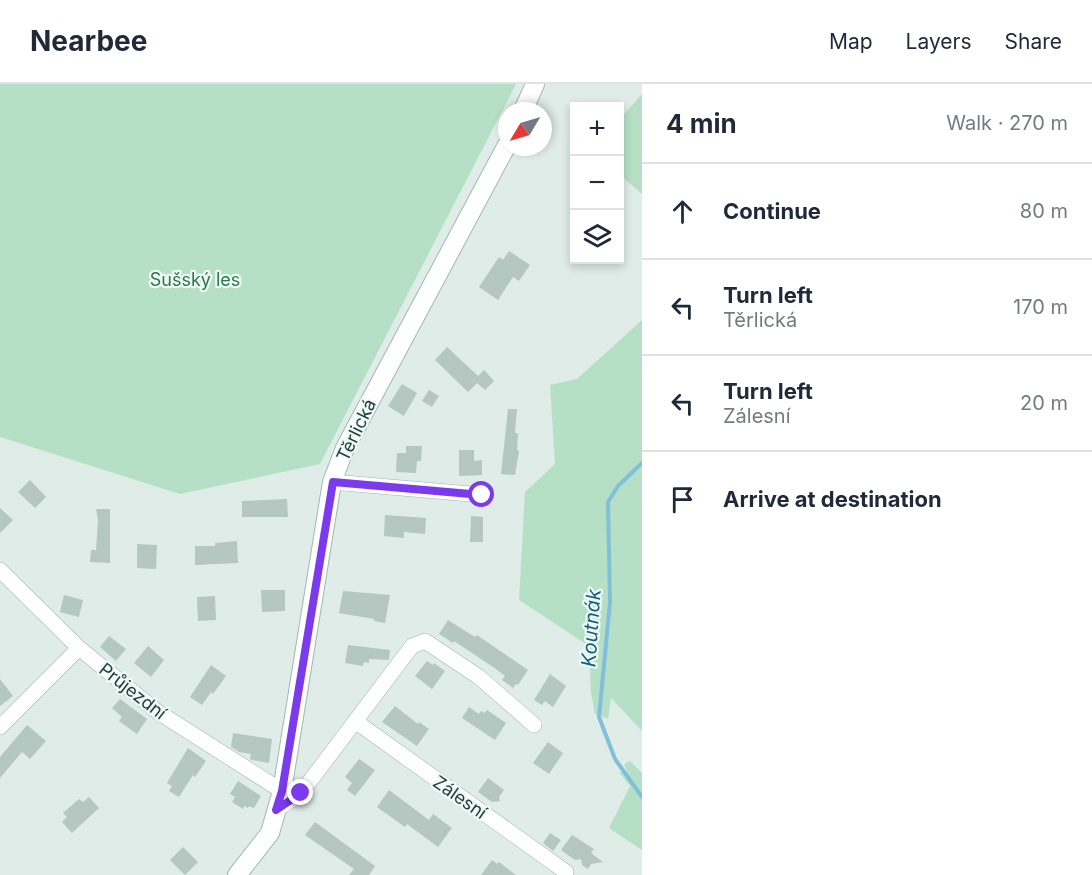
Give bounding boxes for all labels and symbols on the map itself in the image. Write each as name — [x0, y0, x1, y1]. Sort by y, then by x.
north arrow — [498, 102, 552, 156]
park label: Sušský les — [150, 269, 240, 290]
street label: Těrlická — [332, 395, 380, 465]
route start — [468, 481, 494, 507]
water label: Koutnák — [576, 587, 606, 668]
street label: Průjezdní — [95, 658, 171, 724]
street label: Zálesní — [429, 771, 491, 823]
route end — [287, 779, 313, 805]

